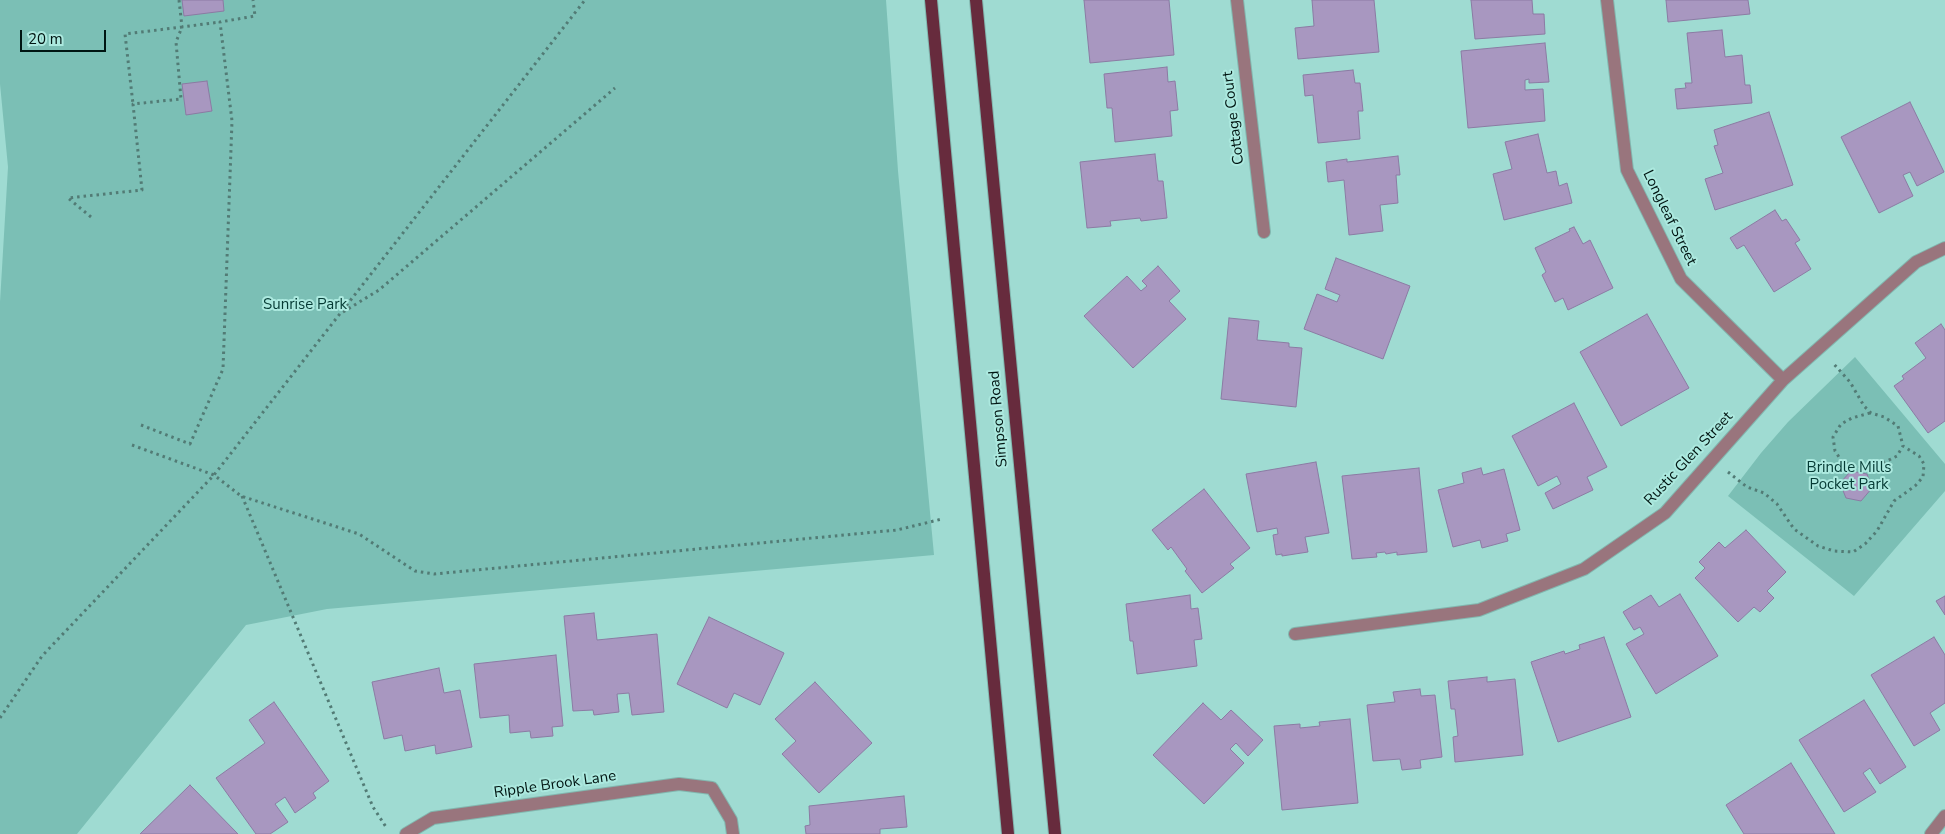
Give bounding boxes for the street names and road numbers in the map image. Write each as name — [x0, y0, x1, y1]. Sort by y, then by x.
street label: Cottage Court — [1219, 70, 1249, 166]
street label: Longleaf Street — [1638, 167, 1700, 269]
street label: Simpson Road — [986, 370, 1012, 468]
street label: Rustic Glen Street — [1641, 408, 1737, 510]
street label: Ripple Brook Lane — [493, 768, 617, 802]

